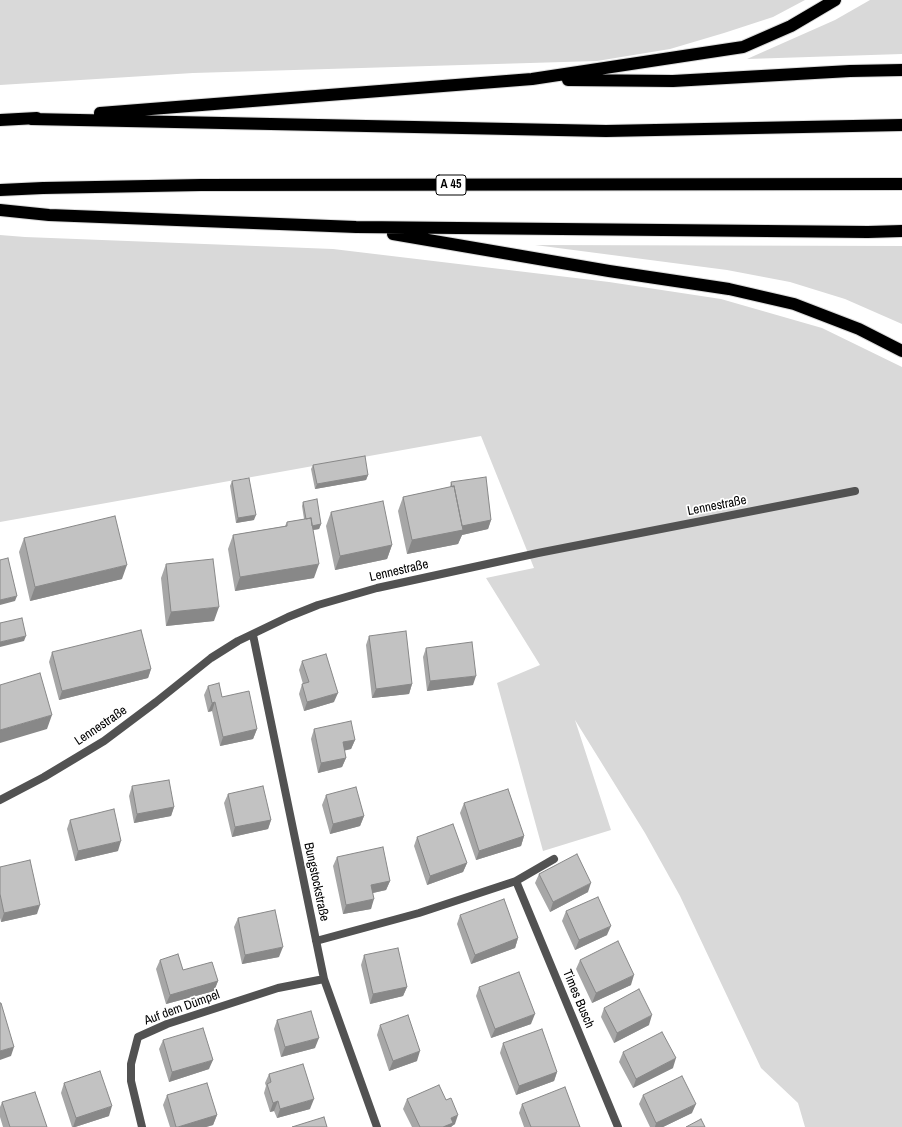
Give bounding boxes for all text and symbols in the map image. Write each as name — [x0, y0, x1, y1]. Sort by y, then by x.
road number: A 45 — [436, 175, 466, 195]
street label: Lennestraße — [686, 493, 748, 519]
street label: Lennestraße — [368, 557, 430, 585]
street label: Lennestraße — [72, 703, 130, 749]
street label: Bungstockstraße — [300, 841, 332, 923]
street label: Times Busch — [559, 967, 597, 1031]
street label: Auf dem Dümpel — [142, 987, 222, 1029]

